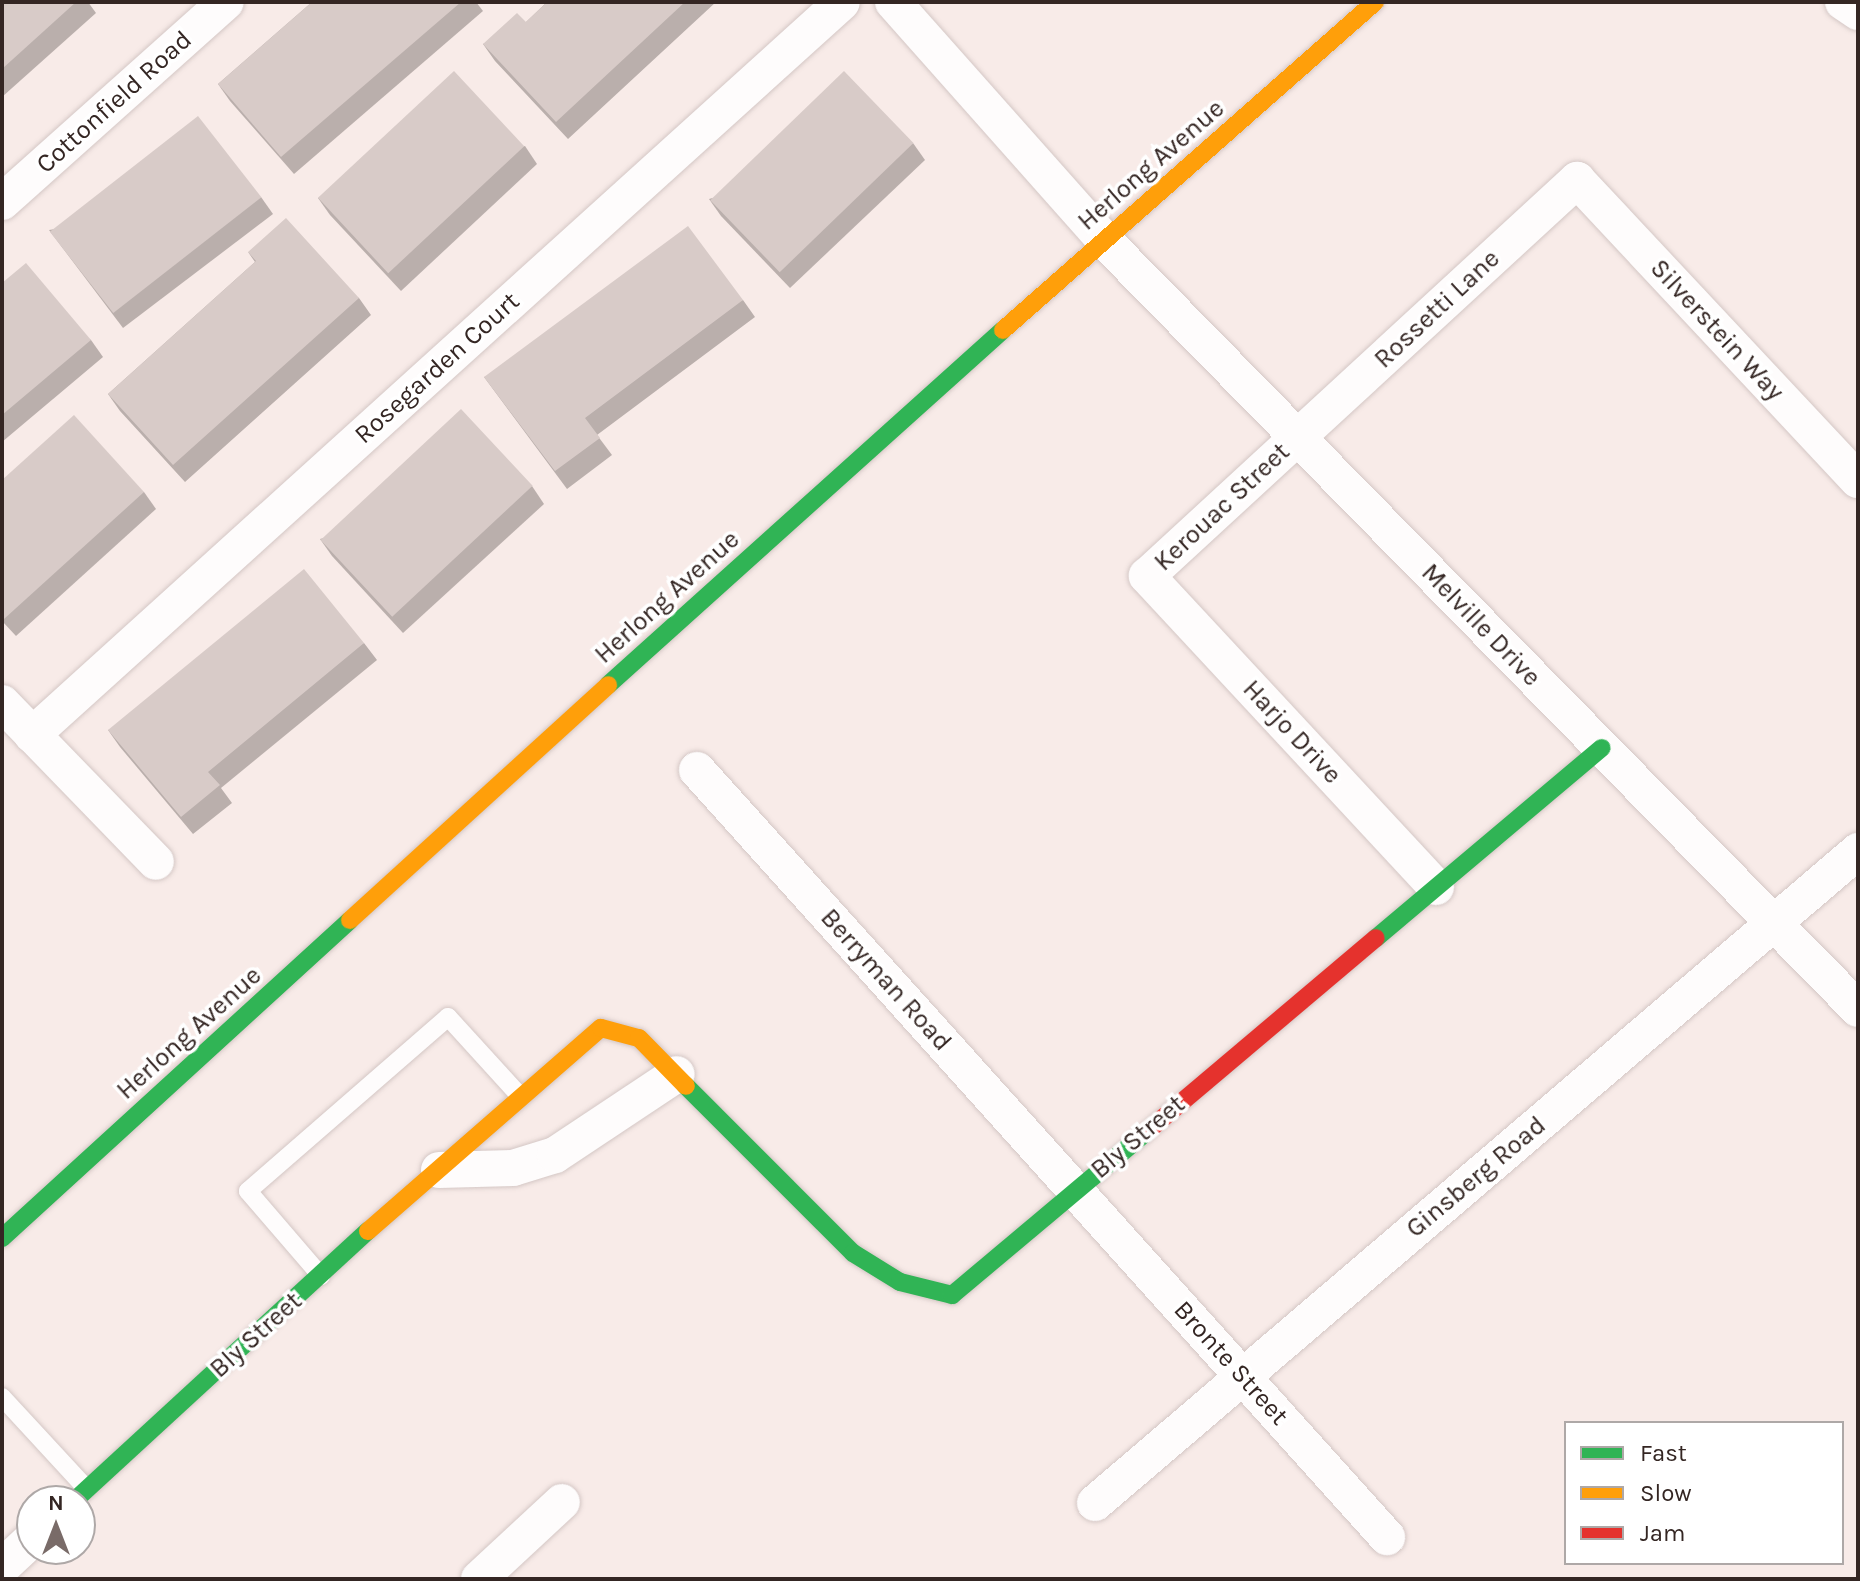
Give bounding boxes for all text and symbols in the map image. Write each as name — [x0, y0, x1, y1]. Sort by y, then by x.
street label: Cottonfield Road — [30, 24, 198, 180]
street label: Herlong Avenue — [1071, 93, 1231, 237]
street label: Rossetti Lane — [1368, 243, 1506, 375]
street label: Silverstein Way — [1644, 253, 1790, 407]
street label: Rosegarden Court — [348, 286, 526, 450]
street label: Kerouac Street — [1148, 436, 1296, 578]
street label: Herlong Avenue — [588, 524, 746, 670]
street label: Melville Drive — [1415, 557, 1547, 693]
street label: Harjo Drive — [1236, 674, 1348, 790]
street label: Berryman Road — [814, 902, 958, 1058]
street label: Herlong Avenue — [110, 960, 268, 1106]
street label: Bly Street — [1085, 1089, 1191, 1185]
street label: Ginsberg Road — [1400, 1110, 1552, 1244]
street label: Bly Street — [204, 1286, 308, 1384]
street label: Bronte Street — [1167, 1295, 1295, 1431]
legend — [1564, 1421, 1844, 1565]
text: Fast — [1640, 1439, 1687, 1467]
text: Slow — [1640, 1479, 1692, 1507]
north arrow — [16, 1485, 96, 1565]
text: N — [48, 1490, 64, 1516]
text: Jam — [1640, 1519, 1685, 1547]

